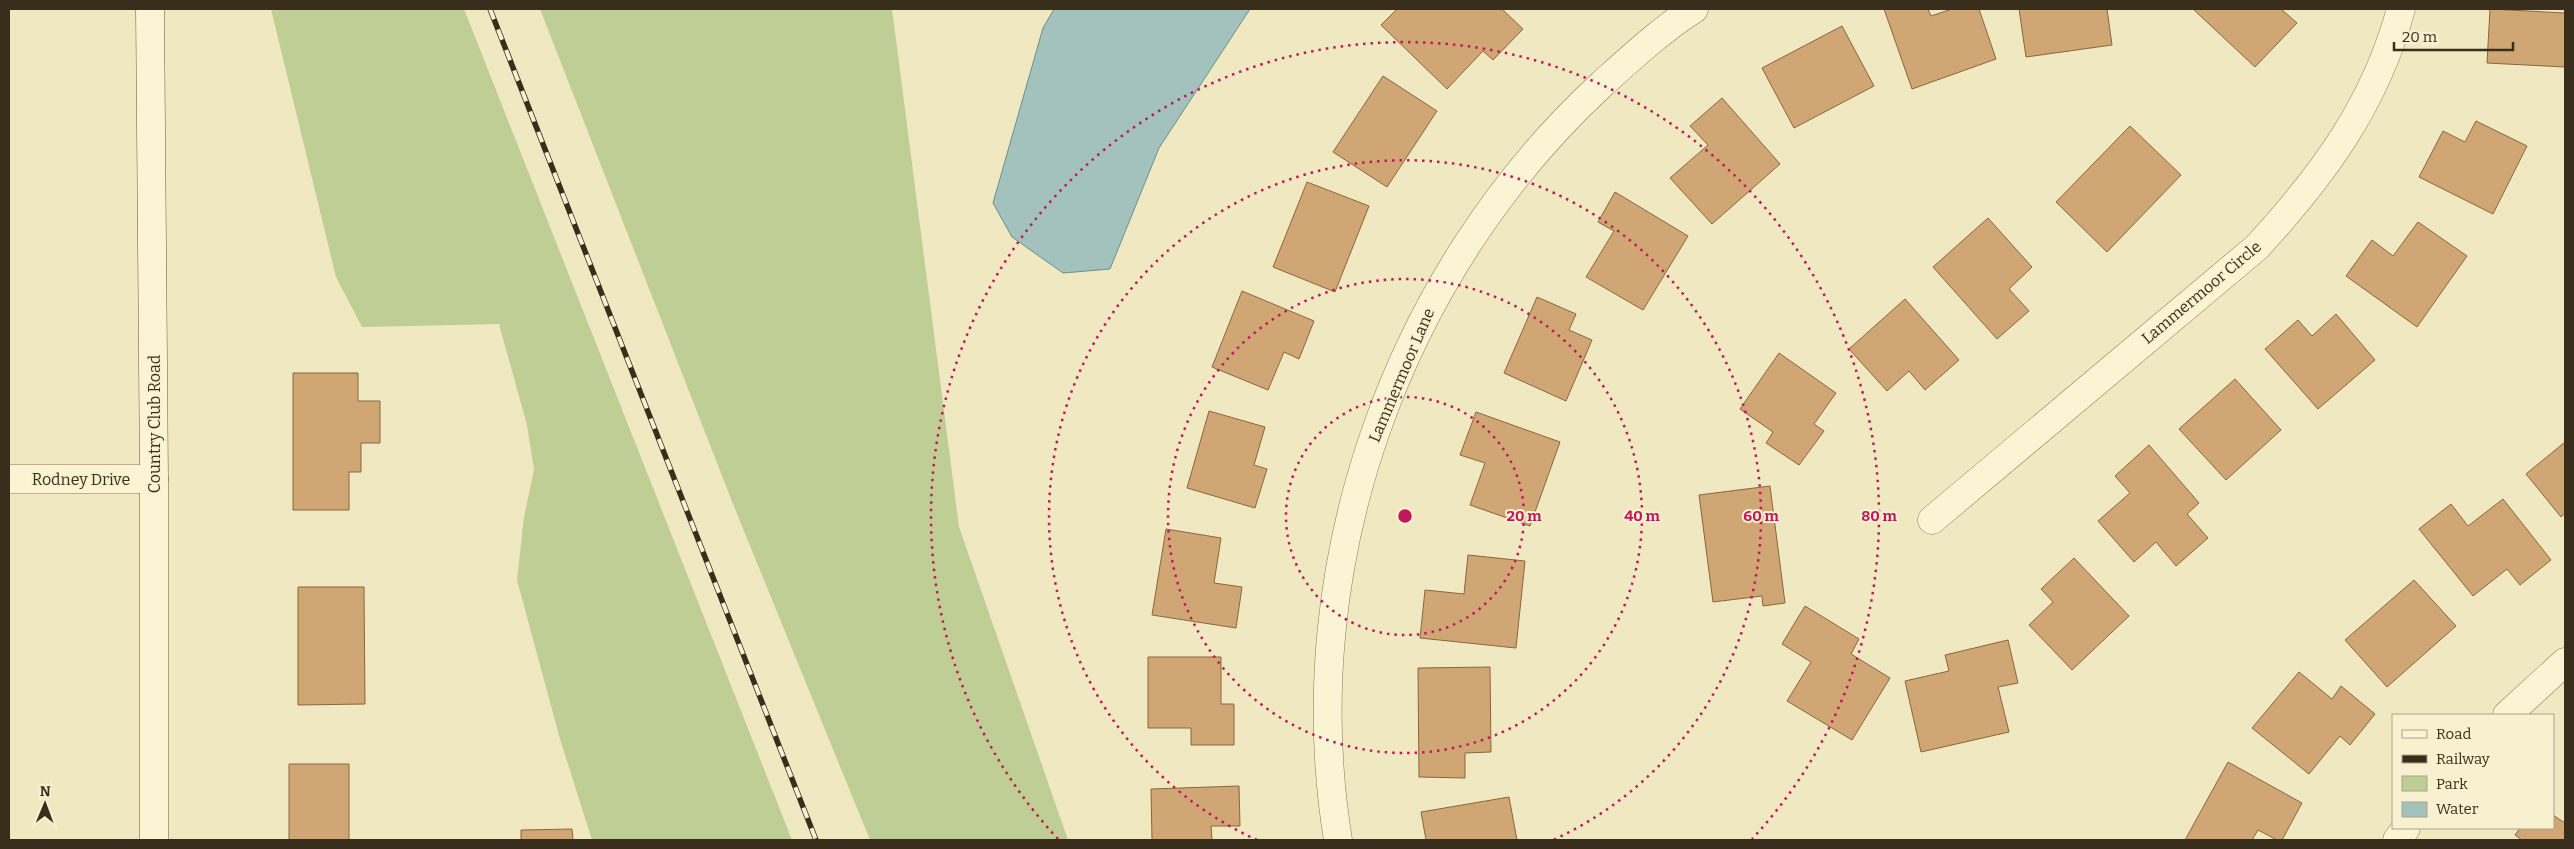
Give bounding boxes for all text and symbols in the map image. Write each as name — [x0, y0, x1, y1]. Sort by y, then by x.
scale bar — [2394, 20, 2513, 52]
text: 20 m — [2402, 28, 2438, 46]
street label: Lammermoor Circle — [2138, 237, 2265, 348]
street label: Lammermoor Lane — [1365, 305, 1438, 445]
street label: Country Club Road — [145, 354, 164, 493]
street label: Rodney Drive — [32, 470, 130, 489]
centre of rings — [1396, 507, 1414, 525]
text: 20 m — [1507, 507, 1542, 525]
text: 40 m — [1624, 507, 1661, 525]
text: 60 m — [1743, 507, 1779, 525]
text: 80 m — [1861, 507, 1897, 525]
legend — [2392, 714, 2554, 829]
text: Road — [2436, 725, 2471, 743]
text: Railway — [2436, 750, 2490, 768]
text: Park — [2436, 775, 2468, 793]
north arrow — [20, 779, 70, 829]
text: N — [40, 783, 51, 800]
text: Water — [2436, 800, 2479, 818]

